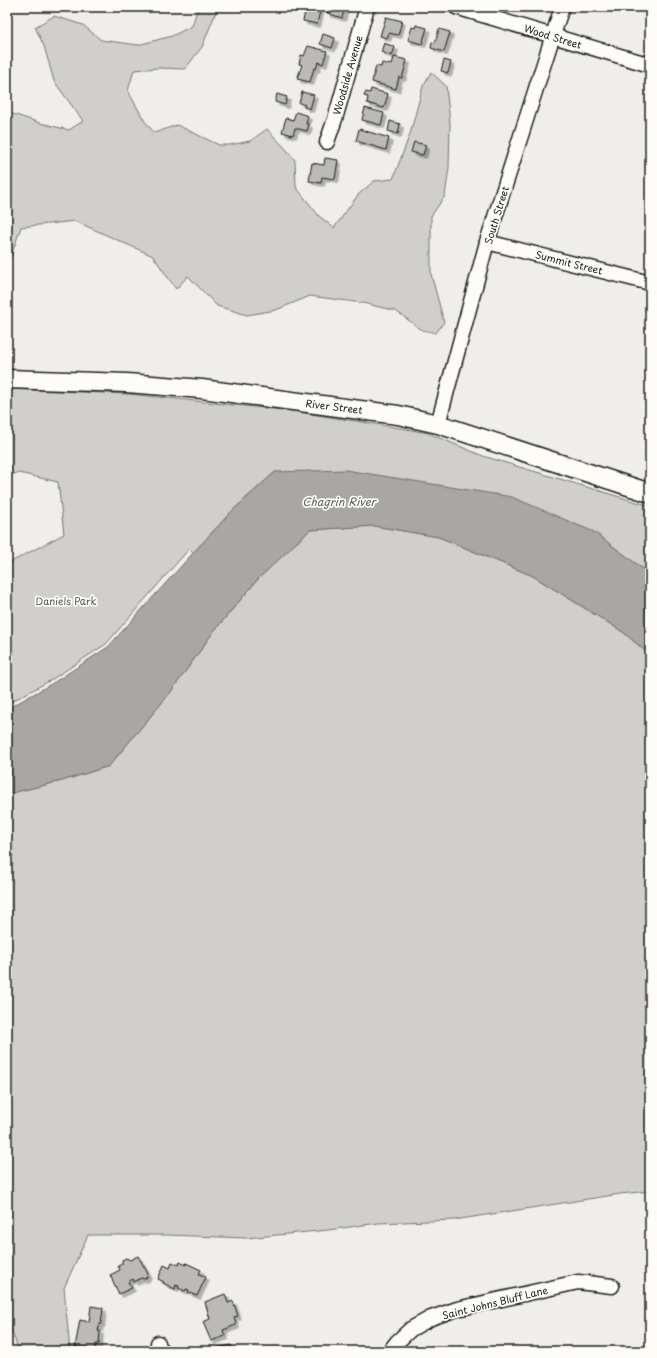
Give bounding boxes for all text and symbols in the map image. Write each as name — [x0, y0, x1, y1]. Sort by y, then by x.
street label: Wood Street — [522, 20, 584, 52]
street label: Woodside Avenue — [328, 33, 366, 117]
street label: South Street — [480, 184, 512, 246]
street label: Summit Street — [534, 246, 604, 278]
street label: River Street — [305, 395, 363, 417]
water label: Chagrin River — [302, 493, 378, 510]
park label: Daniels Park — [35, 593, 97, 608]
street label: Saint Johns Bluff Lane — [441, 1282, 550, 1322]

